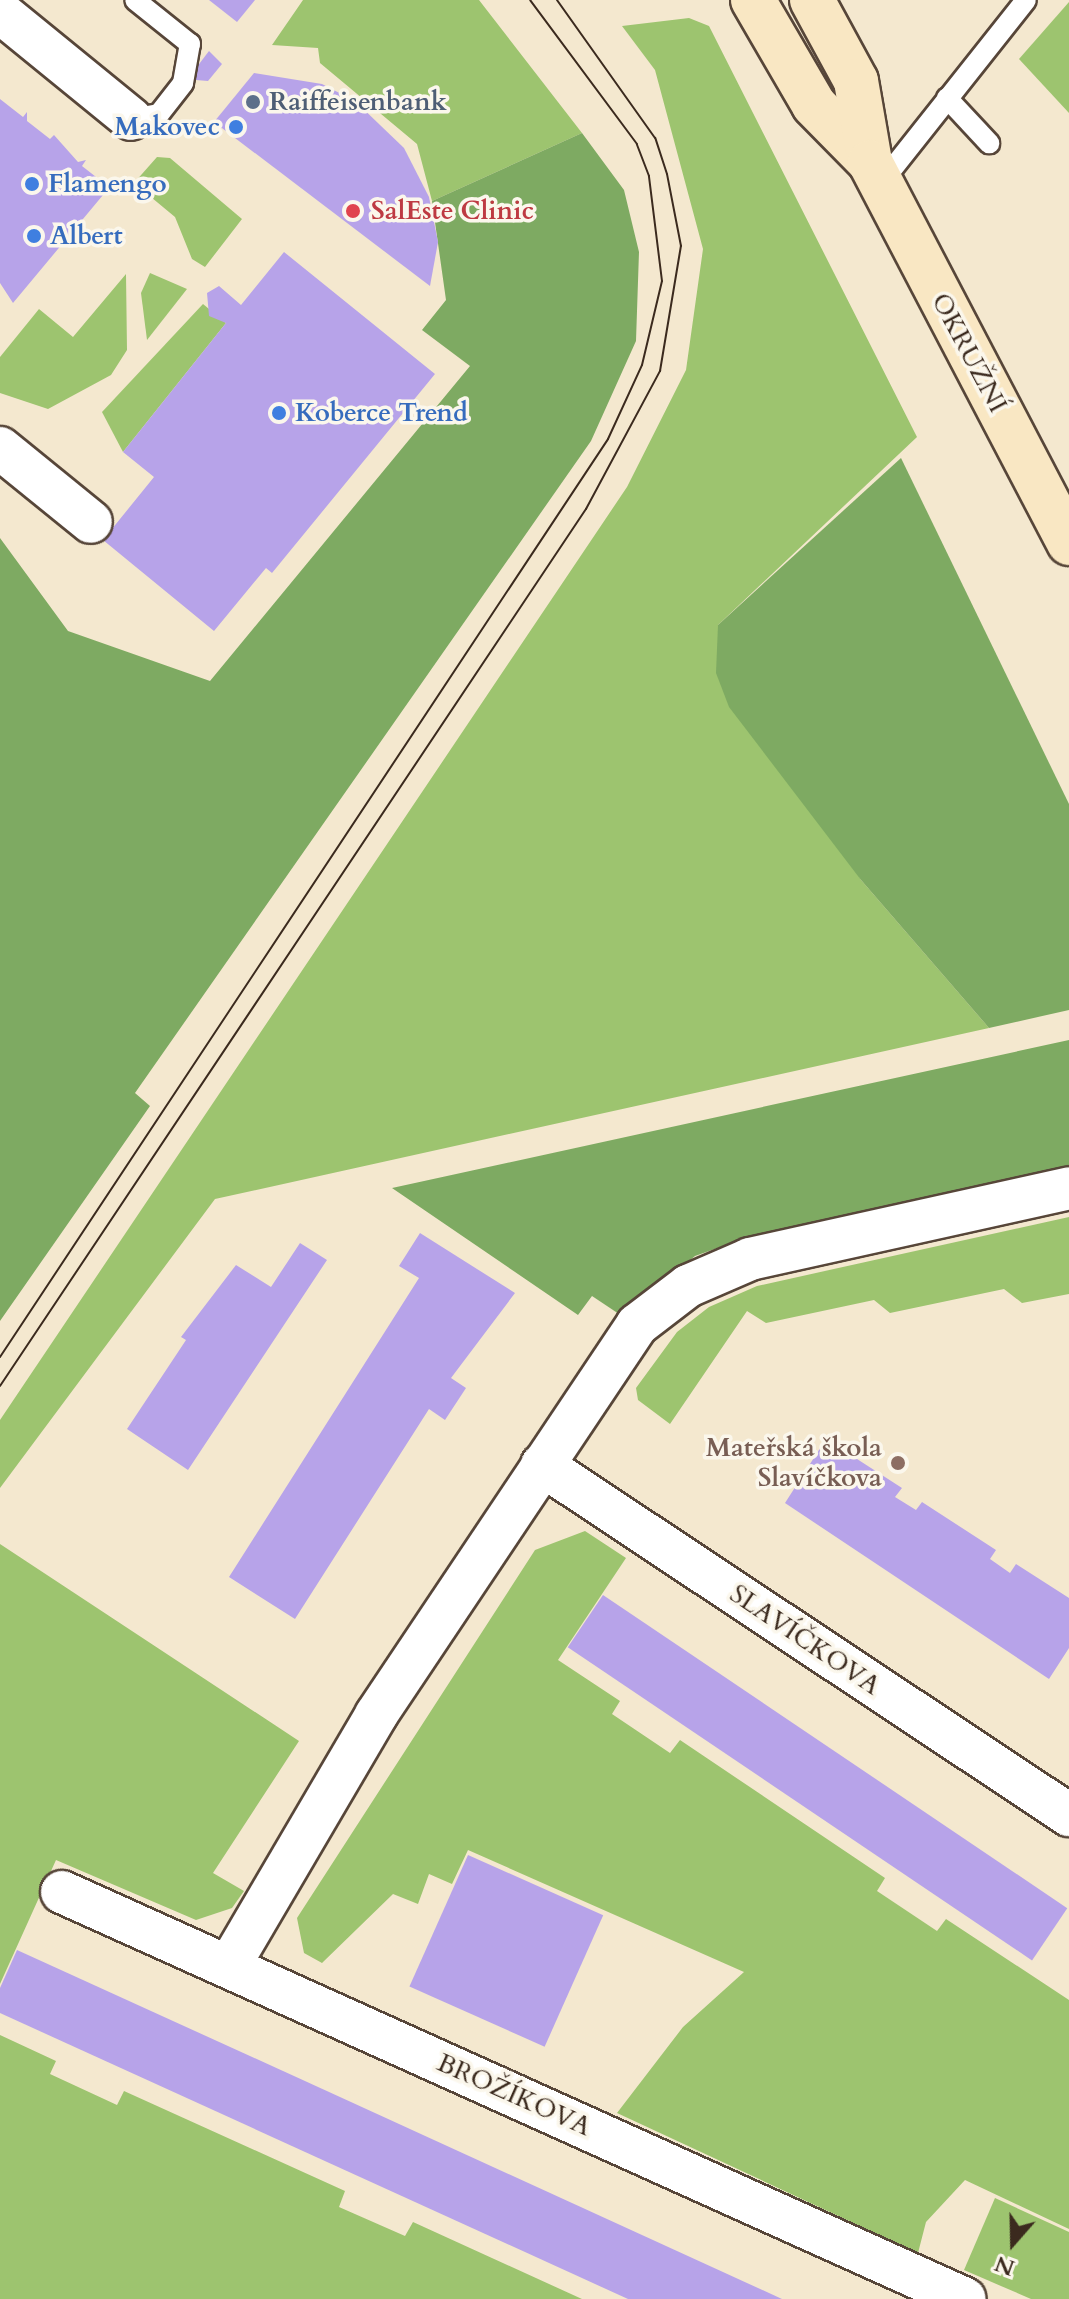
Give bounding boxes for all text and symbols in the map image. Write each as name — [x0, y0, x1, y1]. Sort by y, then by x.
place label: Raiffeisenbank — [269, 86, 447, 118]
marker: Raiffeisenbank — [244, 93, 262, 111]
place label: Makovec — [114, 111, 220, 143]
marker: Makovec — [227, 118, 245, 136]
place label: Flamengo — [48, 168, 167, 200]
marker: Flamengo — [23, 175, 41, 193]
place label: SalEste Clinic — [371, 195, 534, 227]
marker: SalEste Clinic — [342, 200, 364, 222]
place label: Albert — [50, 220, 123, 252]
marker: Albert — [25, 227, 43, 245]
street label: OKRUŽNÍ — [925, 288, 1013, 418]
place label: Koberce Trend — [295, 397, 468, 429]
marker: Koberce Trend — [270, 404, 288, 422]
place label: Mateřská škola Slavíčkova — [706, 1432, 882, 1494]
marker: Mateřská škola Slavíčkova — [889, 1454, 907, 1472]
street label: SLAVÍČKOVA — [724, 1578, 886, 1702]
street label: BROŽÍKOVA — [432, 2047, 596, 2143]
north arrow — [973, 2203, 1053, 2283]
text: N — [991, 2248, 1019, 2283]

